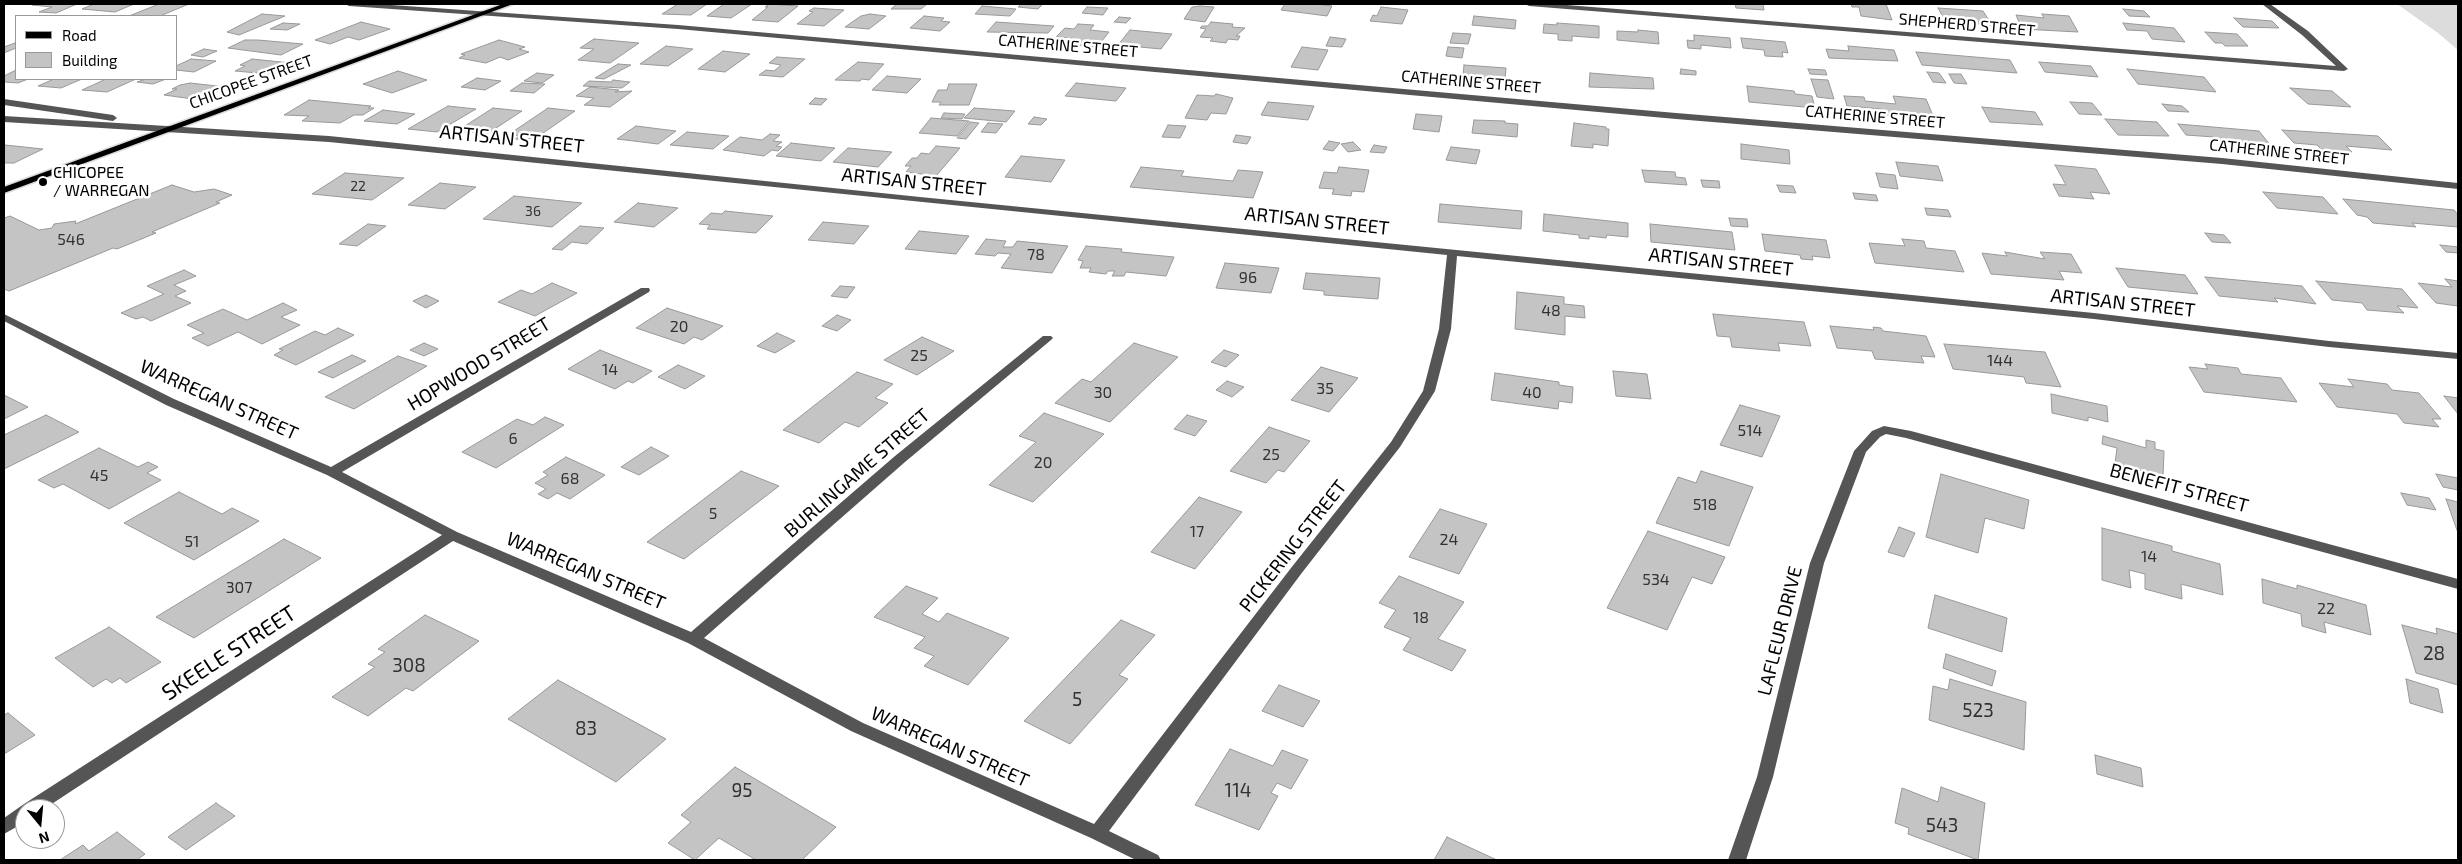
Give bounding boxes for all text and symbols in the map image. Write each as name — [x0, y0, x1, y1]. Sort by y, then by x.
street label: SHEPHERD STREET — [1898, 9, 2036, 41]
legend — [15, 15, 178, 80]
text: Road — [62, 26, 97, 44]
street label: CATHERINE STREET — [997, 30, 1139, 62]
text: Building — [62, 51, 117, 69]
street label: CHICOPEE STREET — [187, 51, 315, 113]
street label: CATHERINE STREET — [1400, 66, 1542, 98]
street label: CATHERINE STREET — [1804, 101, 1946, 133]
street label: ARTISAN STREET — [439, 120, 585, 158]
street label: CATHERINE STREET — [2208, 135, 2350, 169]
place label: CHICOPEE / WARREGAN — [53, 163, 150, 201]
street label: ARTISAN STREET — [841, 163, 987, 201]
marker: CHICOPEE / WARREGAN — [37, 176, 49, 188]
house number: 22 — [350, 178, 366, 194]
street label: ARTISAN STREET — [1244, 202, 1390, 240]
house number: 36 — [525, 203, 541, 219]
house number: 546 — [57, 230, 85, 250]
street label: ARTISAN STREET — [1648, 243, 1794, 281]
house number: 78 — [1027, 245, 1045, 265]
house number: 96 — [1239, 268, 1257, 288]
street label: ARTISAN STREET — [2050, 284, 2196, 322]
house number: 48 — [1541, 301, 1561, 321]
street label: HOPWOOD STREET — [403, 312, 555, 416]
house number: 20 — [670, 317, 688, 337]
house number: 25 — [910, 346, 928, 366]
house number: 144 — [1987, 351, 2013, 371]
street label: WARREGAN STREET — [136, 355, 302, 445]
house number: 14 — [602, 360, 618, 380]
house number: 35 — [1316, 379, 1334, 399]
house number: 30 — [1094, 383, 1112, 403]
house number: 40 — [1522, 383, 1542, 403]
street label: BURLINGAME STREET — [780, 404, 934, 542]
house number: 514 — [1738, 421, 1762, 441]
house number: 6 — [508, 429, 518, 449]
house number: 25 — [1262, 445, 1280, 465]
house number: 20 — [1034, 453, 1052, 473]
street label: BENEFIT STREET — [2107, 459, 2251, 517]
house number: 45 — [90, 466, 108, 486]
house number: 68 — [561, 469, 579, 489]
street label: PICKERING STREET — [1235, 476, 1351, 616]
house number: 518 — [1693, 495, 1717, 515]
house number: 5 — [709, 504, 717, 524]
house number: 17 — [1190, 522, 1204, 542]
street label: WARREGAN STREET — [503, 527, 669, 615]
house number: 24 — [1440, 530, 1458, 550]
house number: 51 — [185, 532, 199, 552]
house number: 14 — [2141, 547, 2157, 567]
street label: LAFLEUR DRIVE — [1753, 564, 1807, 698]
house number: 534 — [1642, 570, 1670, 590]
house number: 307 — [226, 578, 252, 598]
house number: 22 — [2317, 599, 2335, 619]
street label: SKEELE STREET — [157, 600, 301, 706]
house number: 18 — [1413, 608, 1429, 628]
house number: 28 — [2423, 643, 2445, 665]
house number: 308 — [392, 655, 426, 677]
house number: 5 — [1072, 689, 1082, 711]
house number: 523 — [1962, 700, 1994, 722]
street label: WARREGAN STREET — [867, 702, 1033, 792]
house number: 83 — [575, 718, 597, 740]
house number: 95 — [731, 780, 753, 802]
house number: 114 — [1225, 780, 1251, 802]
north arrow — [15, 799, 65, 849]
house number: 543 — [1926, 815, 1958, 837]
text: N — [37, 828, 52, 847]

